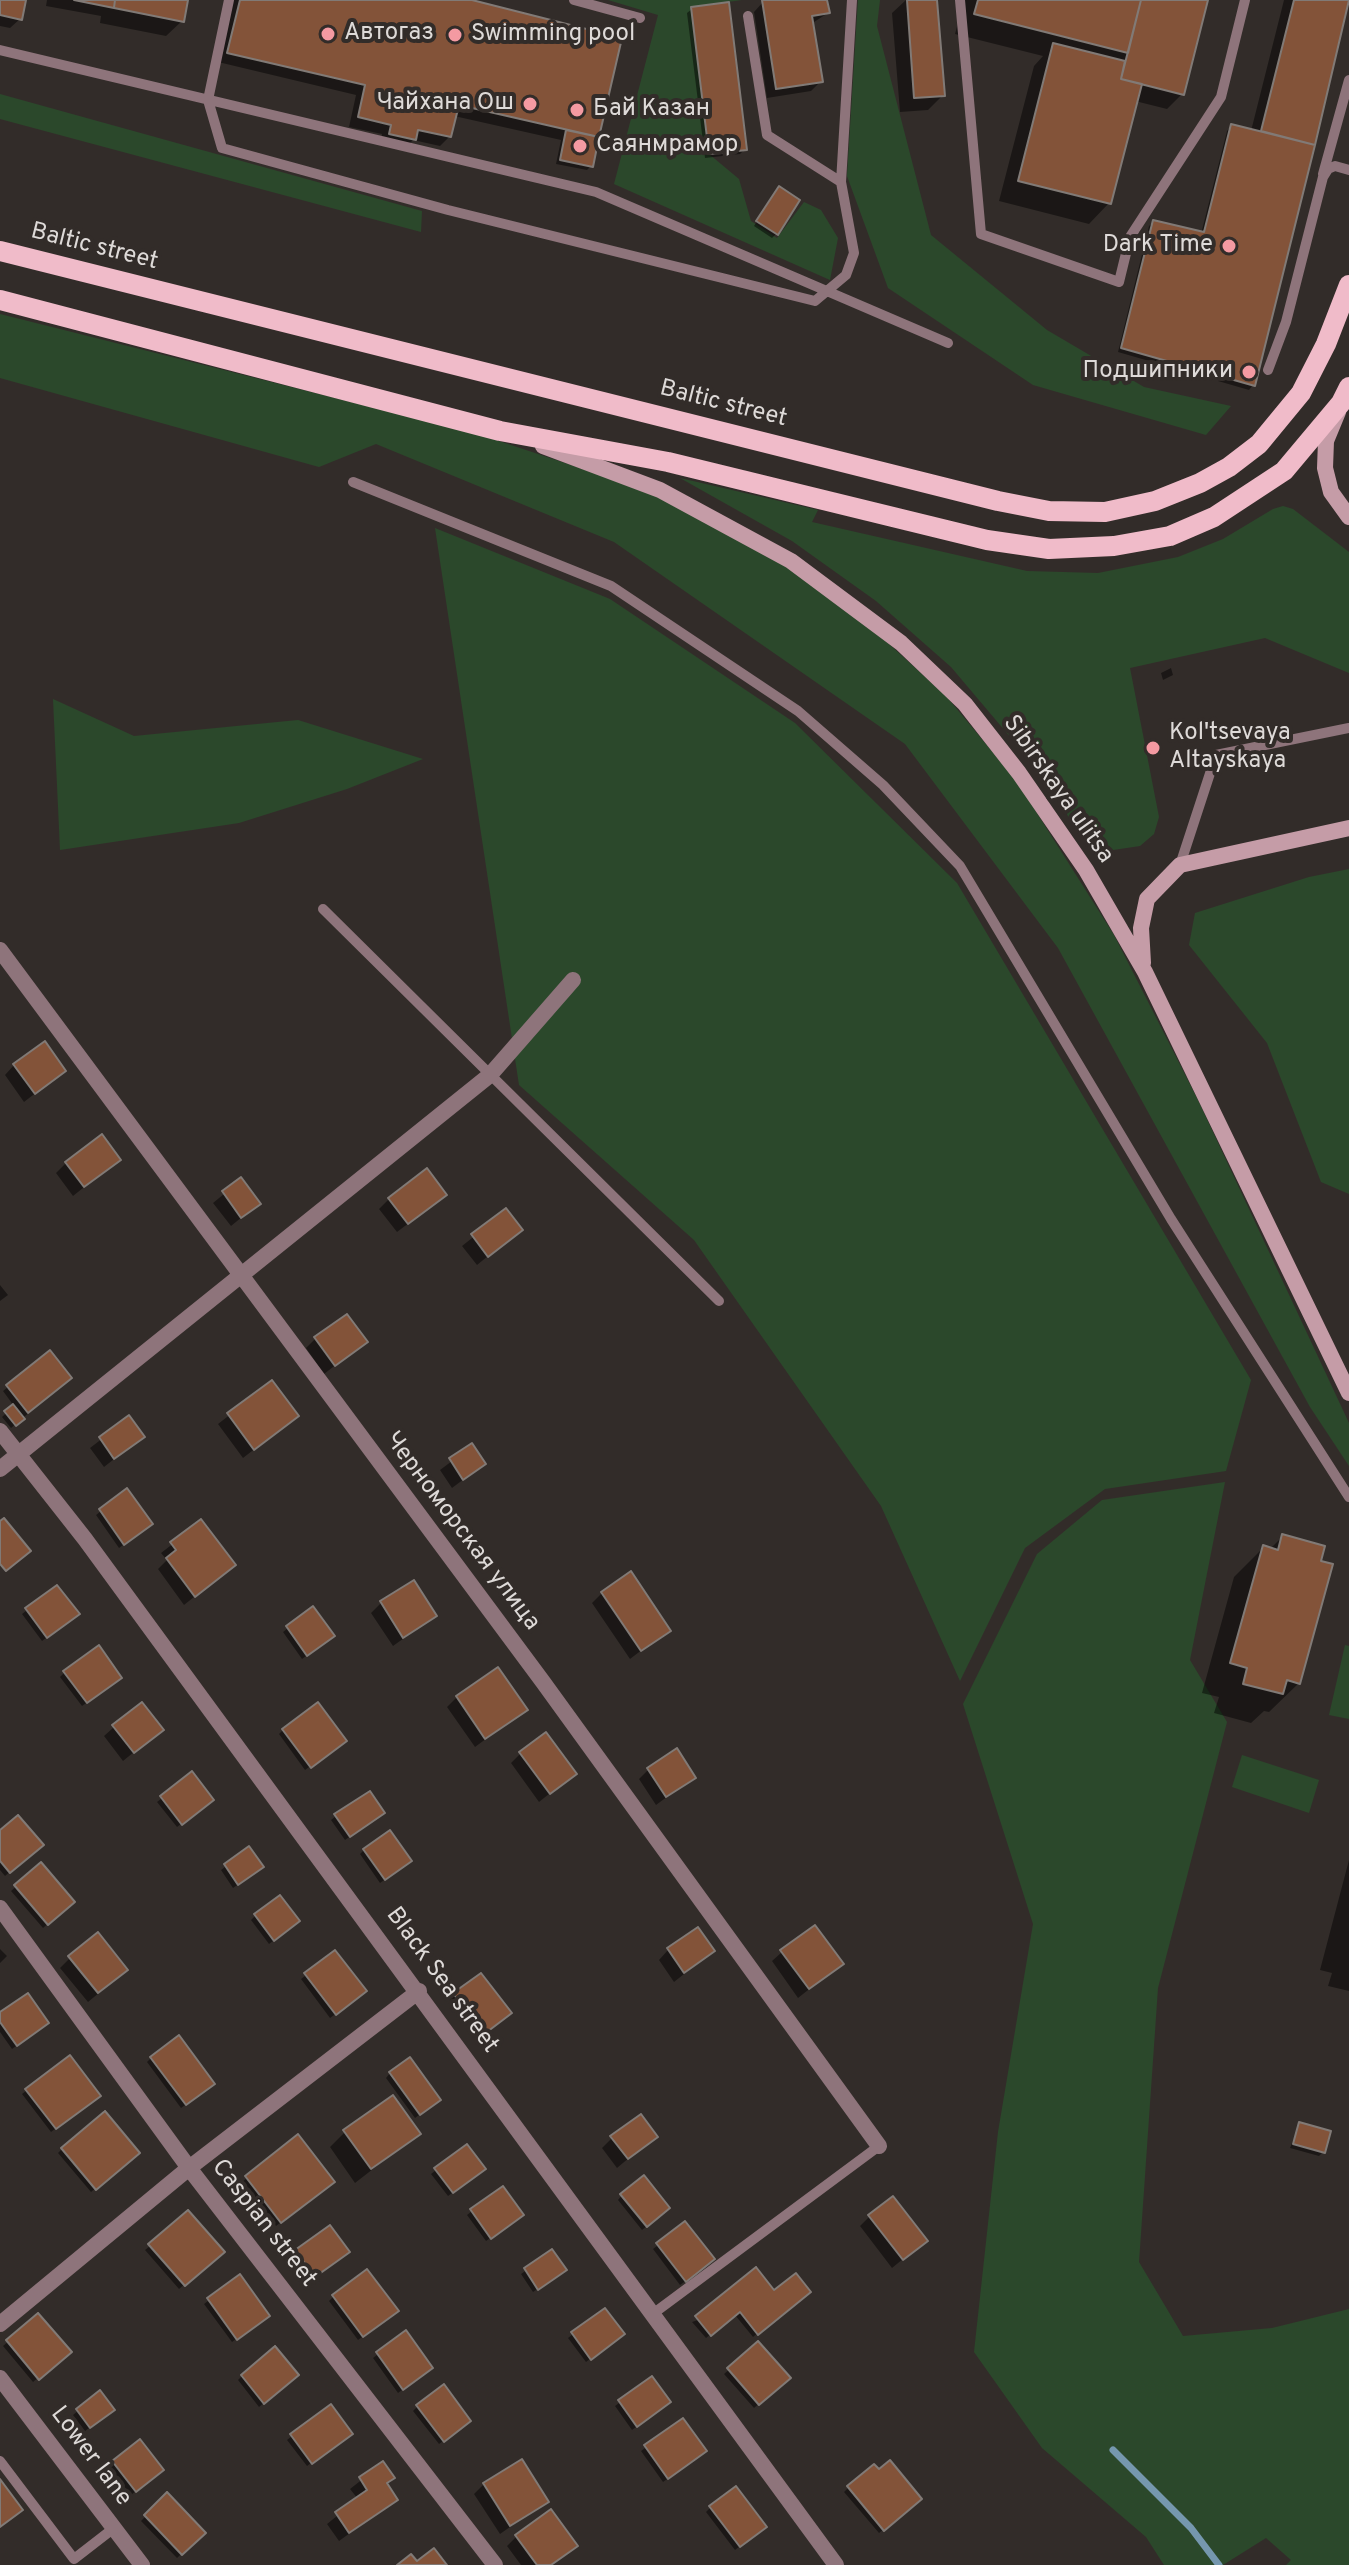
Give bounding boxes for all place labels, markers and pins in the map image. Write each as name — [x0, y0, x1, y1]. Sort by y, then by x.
place label: Автогаз — [344, 20, 434, 48]
place label: Swimming pool — [471, 21, 635, 49]
marker: Автогаз — [319, 25, 337, 43]
marker: Swimming pool — [446, 26, 464, 44]
place label: Чайхана Ош — [377, 90, 514, 118]
marker: Чайхана Ош — [521, 95, 539, 113]
place label: Бай Казан — [593, 96, 710, 124]
marker: Бай Казан — [568, 101, 586, 119]
place label: Саянмрамор — [596, 132, 738, 160]
marker: Саянмрамор — [571, 137, 589, 155]
place label: Dark Time — [1103, 232, 1213, 260]
marker: Dark Time — [1220, 237, 1238, 255]
place label: Подшипники — [1083, 358, 1233, 386]
marker: Подшипники — [1240, 363, 1258, 381]
place label: Kol'tsevaya Altayskaya — [1169, 720, 1291, 776]
marker: Kol'tsevaya Altayskaya — [1144, 739, 1162, 757]

